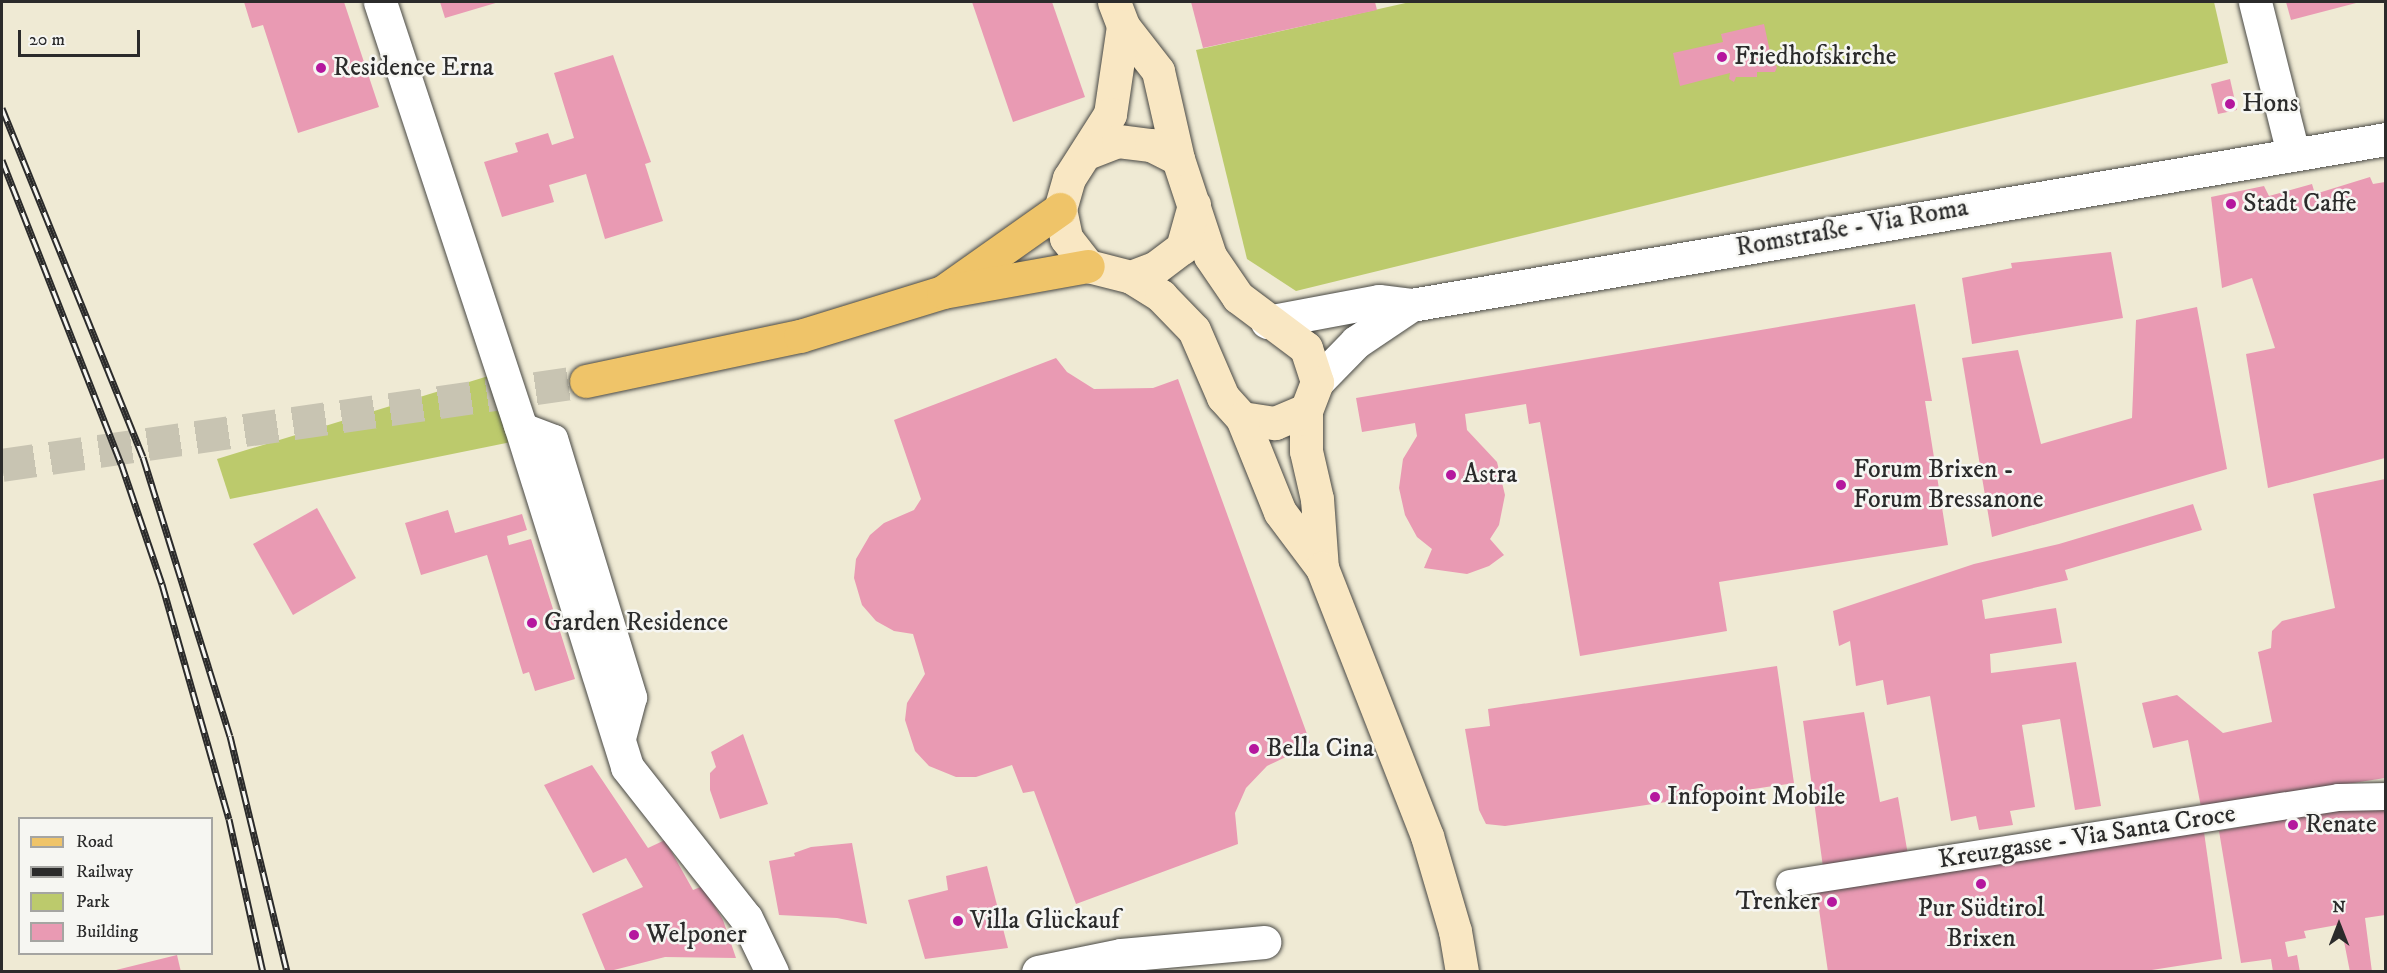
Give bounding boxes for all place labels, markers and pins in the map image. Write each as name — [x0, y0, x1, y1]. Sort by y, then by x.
place label: Friedhofskirche — [1734, 41, 1897, 73]
marker: Friedhofskirche — [1715, 50, 1729, 64]
place label: Residence Erna — [333, 52, 494, 84]
marker: Residence Erna — [314, 61, 328, 75]
place label: Hons — [2242, 88, 2298, 120]
marker: Hons — [2223, 97, 2237, 111]
place label: Stadt Caffe — [2243, 188, 2356, 220]
marker: Stadt Caffe — [2224, 197, 2238, 211]
place label: Forum Brixen - Forum Bressanone — [1853, 454, 2044, 516]
place label: Astra — [1463, 459, 1517, 491]
marker: Astra — [1444, 468, 1458, 482]
marker: Forum Brixen - Forum Bressanone — [1834, 478, 1848, 492]
place label: Garden Residence — [544, 607, 728, 639]
marker: Garden Residence — [525, 616, 539, 630]
place label: Bella Cina — [1266, 733, 1374, 765]
marker: Bella Cina — [1247, 742, 1261, 756]
place label: Infopoint Mobile — [1667, 781, 1845, 813]
marker: Infopoint Mobile — [1648, 790, 1662, 804]
place label: Renate — [2305, 809, 2377, 841]
marker: Renate — [2286, 818, 2300, 832]
marker: Pur Südtirol Brixen — [1974, 877, 1988, 891]
place label: Trenker — [1736, 886, 1820, 918]
place label: Pur Südtirol Brixen — [1917, 893, 2045, 954]
marker: Trenker — [1825, 895, 1839, 909]
place label: Villa Glückauf — [970, 905, 1120, 937]
marker: Villa Glückauf — [951, 914, 965, 928]
place label: Welponer — [646, 919, 747, 951]
marker: Welponer — [627, 928, 641, 942]

